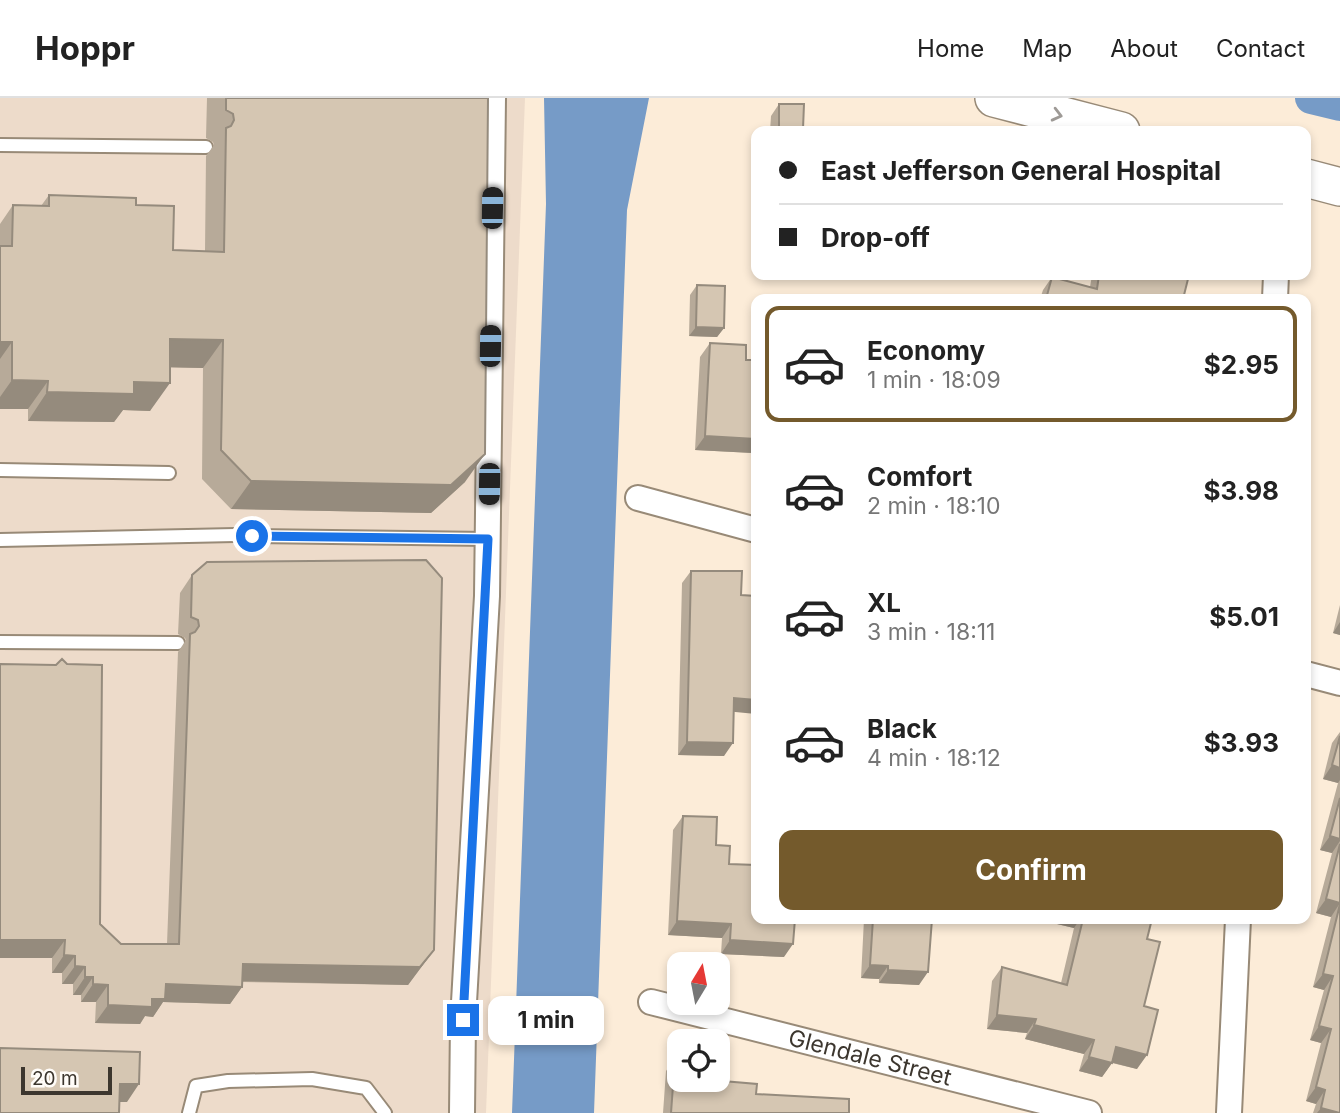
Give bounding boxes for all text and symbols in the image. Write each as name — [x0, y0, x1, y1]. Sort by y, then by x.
text: Hoppr — [35, 28, 135, 68]
text: Home — [917, 34, 984, 63]
text: Map — [1022, 34, 1072, 63]
text: About — [1110, 34, 1178, 63]
text: Contact — [1216, 34, 1305, 63]
one-way arrow — [1051, 107, 1063, 121]
text: East Jefferson General Hospital — [821, 155, 1221, 186]
car — [482, 187, 503, 229]
text: Drop-off — [821, 222, 930, 253]
car — [480, 325, 501, 367]
icon: car — [783, 333, 846, 396]
text: Economy — [867, 335, 985, 366]
text: $2.95 — [1204, 349, 1279, 380]
text: 1 min · 18:09 — [867, 366, 1001, 394]
icon: car — [783, 459, 846, 522]
text: Comfort — [867, 461, 972, 492]
car — [479, 463, 500, 505]
text: $3.98 — [1204, 475, 1279, 506]
text: 2 min · 18:10 — [867, 492, 1000, 520]
route start — [236, 520, 268, 552]
icon: car — [783, 585, 846, 648]
text: XL — [867, 587, 901, 618]
text: $5.01 — [1209, 601, 1279, 632]
text: 3 min · 18:11 — [867, 618, 995, 646]
icon: car — [783, 711, 846, 774]
text: Black — [867, 713, 937, 744]
text: $3.93 — [1204, 727, 1279, 758]
text: 4 min · 18:12 — [867, 744, 1001, 772]
button: Confirm — [779, 830, 1283, 910]
north arrow — [667, 952, 730, 1015]
map controls — [667, 952, 730, 1092]
callout: 1 min — [488, 996, 603, 1044]
route end — [447, 1004, 479, 1036]
text: 1 min — [518, 1006, 574, 1034]
street label: Glendale Street — [786, 1023, 955, 1092]
button: locate — [667, 1029, 730, 1092]
scale bar — [21, 1064, 112, 1096]
text: 20 m — [32, 1067, 78, 1090]

